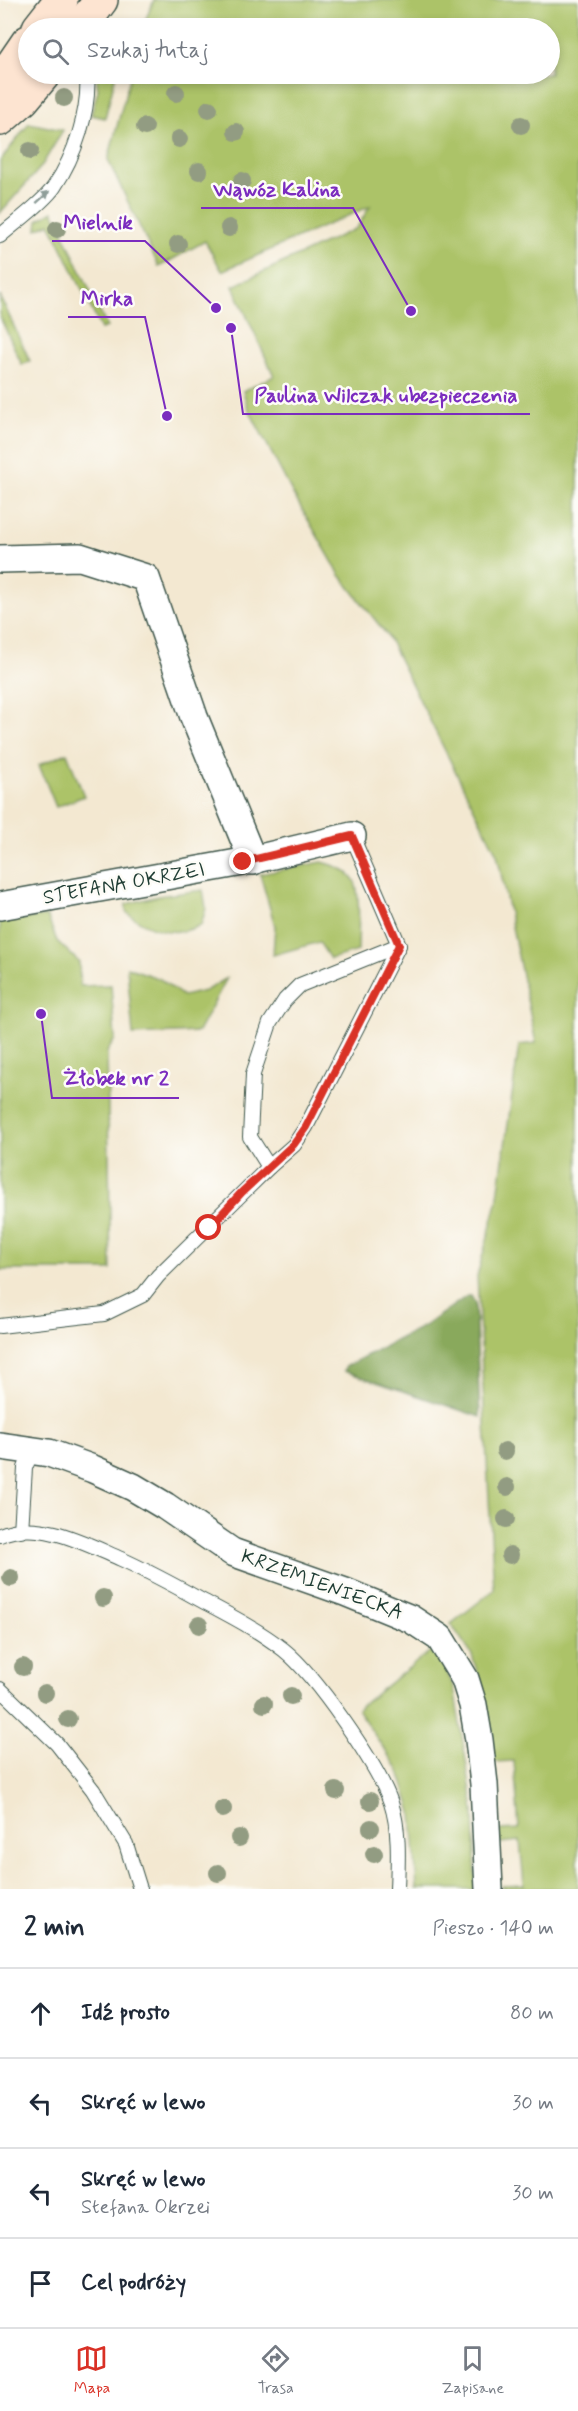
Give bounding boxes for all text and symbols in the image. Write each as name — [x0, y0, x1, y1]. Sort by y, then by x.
search box — [18, 18, 560, 84]
icon: search — [39, 35, 72, 68]
text: Szukaj tutaj — [87, 37, 209, 65]
callout: Wąwóz Kalina — [201, 169, 353, 208]
text: Wąwóz Kalina — [212, 176, 341, 204]
one-way arrow — [36, 190, 51, 204]
callout: Mielnik — [52, 202, 145, 241]
text: Mielnik — [63, 209, 133, 237]
callout: Mirka — [68, 278, 145, 317]
text: Mirka — [81, 285, 133, 313]
callout: Paulina Wilczak ubezpieczenia — [243, 375, 530, 414]
text: Paulina Wilczak ubezpieczenia — [254, 382, 518, 410]
route end — [229, 848, 255, 874]
street label: STEFANA OKRZEI — [41, 856, 207, 912]
callout: Żłobek nr 2 — [52, 1059, 179, 1098]
text: Żłobek nr 2 — [63, 1065, 170, 1093]
route start — [195, 1214, 221, 1240]
street label: KRZEMIENIECKA — [237, 1543, 407, 1627]
text: 2 min — [24, 1911, 85, 1945]
text: Pieszo · 140 m — [433, 1915, 554, 1942]
icon: ahead — [24, 1997, 57, 2030]
text: Idź prosto — [81, 1999, 170, 2027]
text: 80 m — [510, 2000, 554, 2027]
icon: left — [24, 2087, 57, 2120]
text: Skręć w lewo — [81, 2089, 206, 2117]
text: 30 m — [512, 2090, 554, 2117]
text: Skręć w lewo — [81, 2166, 206, 2194]
icon: left — [24, 2177, 57, 2210]
text: 30 m — [512, 2180, 554, 2207]
text: Stefana Okrzei — [81, 2194, 210, 2221]
icon: arrive — [24, 2267, 57, 2300]
text: Cel podróży — [81, 2269, 186, 2297]
tab: Mapa — [74, 2342, 110, 2399]
tab: Trasa — [258, 2342, 294, 2399]
tab: Zapisane — [441, 2342, 504, 2399]

